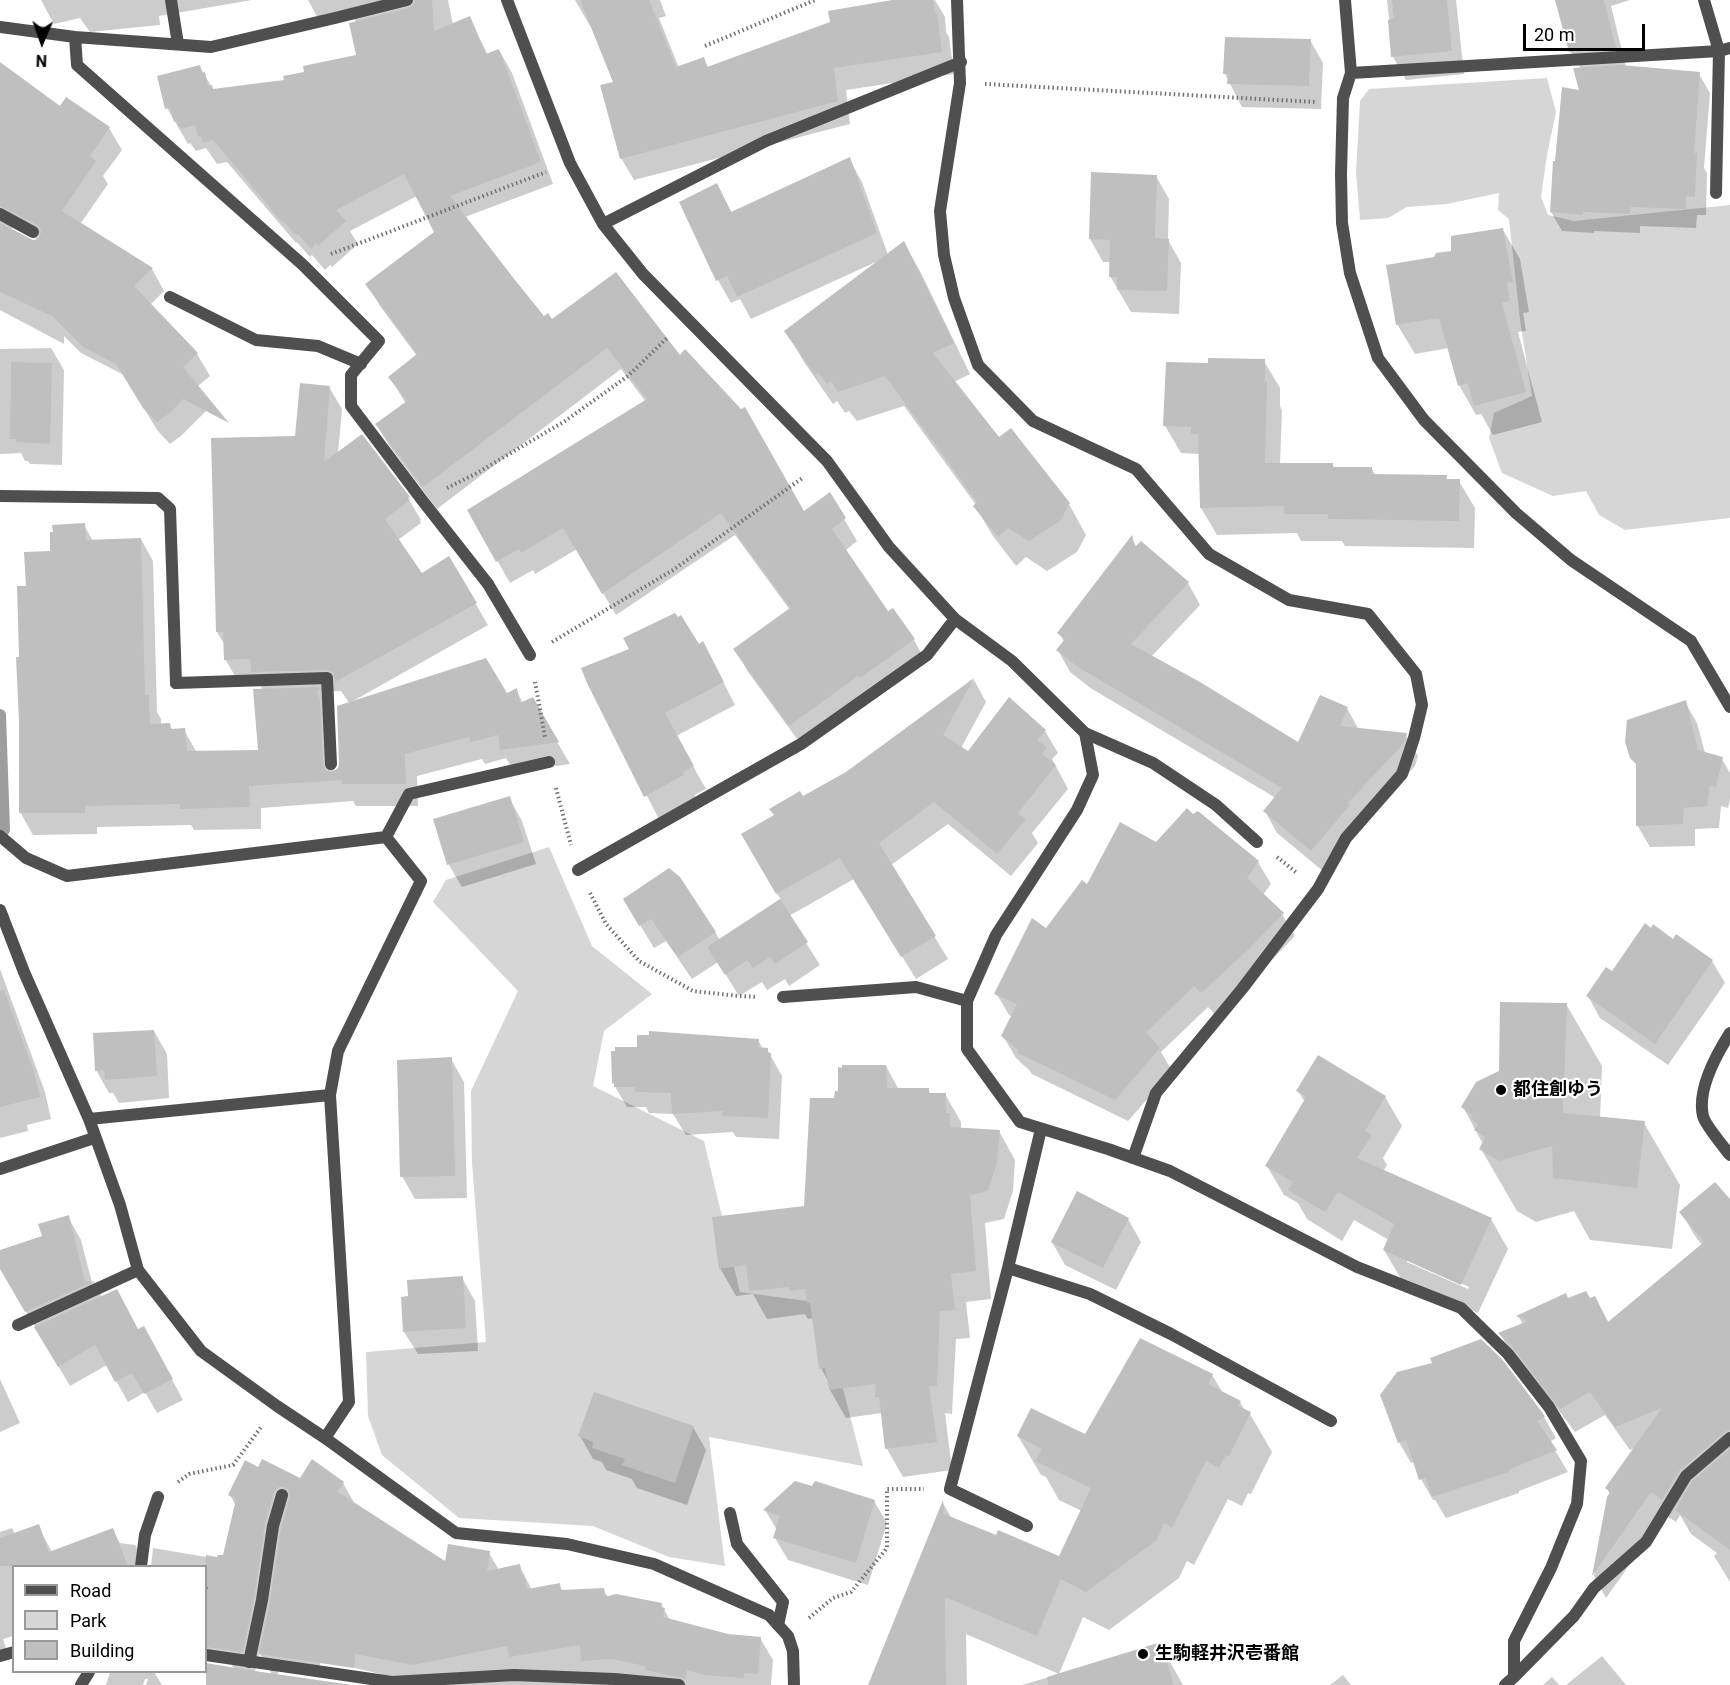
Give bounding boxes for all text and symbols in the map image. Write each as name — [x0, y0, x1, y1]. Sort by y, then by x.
north arrow — [12, 12, 72, 72]
scale bar — [1526, 12, 1648, 50]
text: 20 m — [1534, 24, 1574, 45]
text: N — [35, 51, 47, 70]
place label: 都住創ゆう — [1513, 1079, 1603, 1101]
marker: 都住創ゆう — [1494, 1083, 1508, 1097]
legend — [12, 1565, 207, 1673]
text: Road — [70, 1580, 111, 1601]
text: Park — [70, 1610, 106, 1631]
text: Building — [70, 1640, 134, 1661]
place label: 生駒軽井沢壱番館 — [1155, 1643, 1299, 1665]
marker: 生駒軽井沢壱番館 — [1136, 1647, 1150, 1661]

